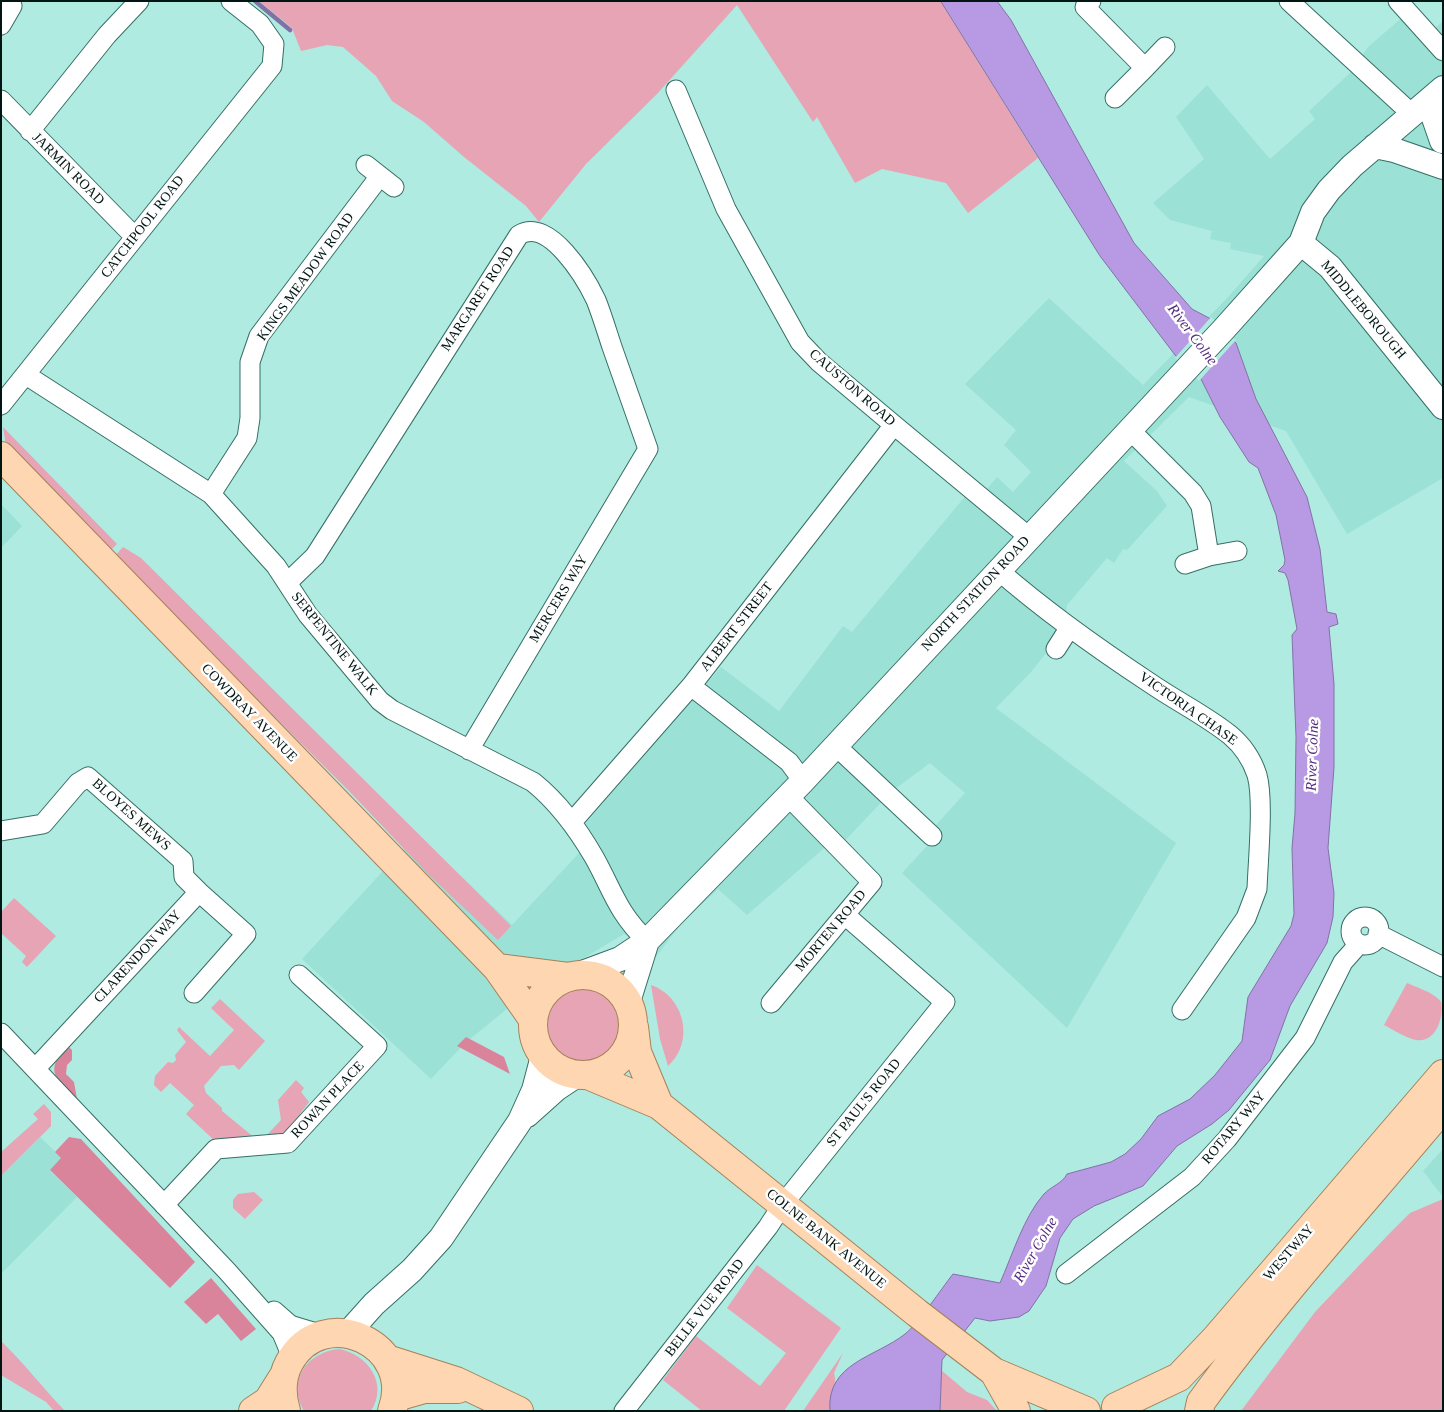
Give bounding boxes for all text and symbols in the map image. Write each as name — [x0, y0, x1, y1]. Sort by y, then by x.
street label: JARMIN ROAD — [28, 129, 108, 209]
street label: CATCHPOOL ROAD — [98, 172, 188, 282]
street label: KINGS MEADOW ROAD — [254, 210, 358, 344]
street label: MARGARET ROAD — [438, 243, 518, 355]
street label: MIDDLEBOROUGH — [1317, 257, 1409, 363]
water label: River Colne — [1163, 301, 1221, 369]
street label: CAUSTON ROAD — [805, 346, 899, 430]
street label: NORTH STATION ROAD — [918, 533, 1034, 655]
street label: MERCERS WAY — [526, 552, 592, 646]
street label: ALBERT STREET — [697, 579, 777, 675]
street label: SERPENTINE WALK — [287, 589, 381, 699]
street label: COWDRAY AVENUE — [198, 660, 300, 766]
street label: VICTORIA CHASE — [1136, 669, 1240, 749]
water label: River Colne — [1303, 719, 1323, 791]
street label: BLOYES MEWS — [88, 775, 174, 855]
street label: MORTEN ROAD — [792, 887, 870, 975]
street label: CLARENDON WAY — [91, 907, 185, 1007]
street label: ST PAUL'S ROAD — [823, 1056, 905, 1150]
street label: ROWAN PLACE — [288, 1058, 368, 1142]
street label: ROTARY WAY — [1199, 1088, 1269, 1168]
street label: COLNE BANK AVENUE — [763, 1186, 889, 1292]
water label: River Colne — [1010, 1214, 1062, 1286]
street label: WESTWAY — [1260, 1222, 1318, 1284]
street label: BELLE VUE ROAD — [662, 1256, 748, 1360]

